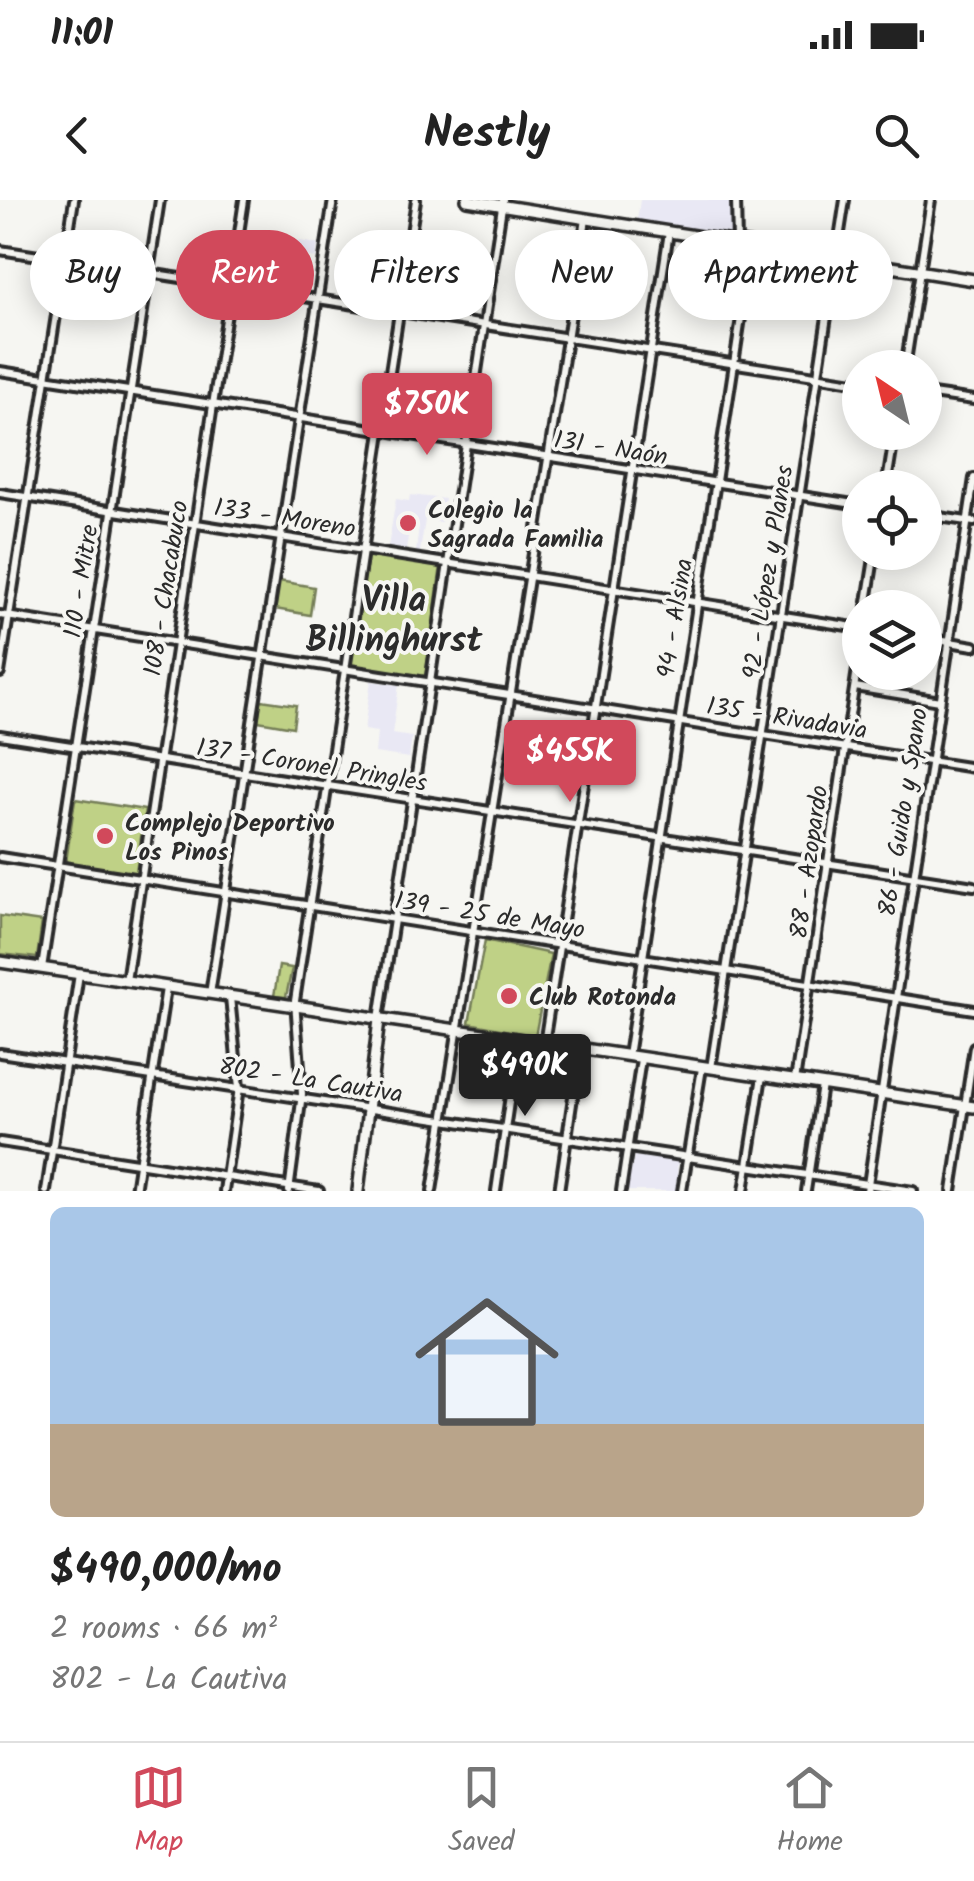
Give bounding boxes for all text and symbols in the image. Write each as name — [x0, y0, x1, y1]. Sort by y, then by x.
text: 11:01 — [50, 5, 113, 65]
text: Nestly — [423, 99, 551, 171]
icon: back — [50, 108, 105, 163]
icon: search — [869, 108, 924, 163]
chip: Buy — [30, 230, 156, 320]
chip: Rent — [176, 230, 314, 320]
chip: Filters — [334, 230, 495, 320]
chip: New — [515, 230, 648, 320]
chip: Apartment — [668, 230, 893, 320]
north arrow — [842, 350, 942, 450]
map controls — [842, 350, 942, 690]
pin: $750K — [357, 373, 497, 458]
text: $750K — [384, 380, 470, 431]
street label: 131 - Naón — [551, 420, 670, 478]
street label: 92 - López y Planes — [732, 462, 806, 682]
button: locate — [842, 470, 942, 570]
street label: 133 - Moreno — [211, 488, 359, 550]
place label: Colegio la Sagrada Familia — [428, 491, 603, 560]
street label: 108 - Chacabuco — [133, 498, 201, 679]
marker: Colegio la Sagrada Familia — [397, 512, 419, 534]
street label: 110 - Mitre — [53, 522, 111, 641]
street label: 94 - Alsina — [647, 556, 705, 681]
district label: Villa Billinghurst — [306, 574, 483, 670]
button: layers — [842, 590, 942, 690]
street label: 135 - Rivadavia — [703, 687, 870, 751]
street label: 86 - Guido y Spano — [868, 705, 940, 920]
pin: $455K — [500, 720, 640, 805]
text: $455K — [526, 727, 614, 778]
street label: 137 - Coronel Pringles — [194, 728, 430, 804]
street label: 88 - Azopardo — [779, 783, 841, 942]
place label: Complejo Deportivo Los Pinos — [125, 804, 335, 873]
marker: Complejo Deportivo Los Pinos — [94, 825, 116, 847]
street label: 139 - 25 de Mayo — [392, 881, 588, 951]
place label: Club Rotonda — [529, 978, 676, 1018]
marker: Club Rotonda — [498, 985, 520, 1007]
pin: $490K — [455, 1034, 595, 1119]
text: $490K — [481, 1041, 569, 1092]
street label: 802 - La Cautiva — [216, 1047, 405, 1115]
icon: home — [397, 1272, 577, 1452]
text: $490,000/mo — [50, 1537, 282, 1604]
text: 2 rooms · 66 m² — [50, 1604, 277, 1655]
text: 802 - La Cautiva — [50, 1655, 288, 1706]
tab: Map — [131, 1760, 186, 1865]
tab: Saved — [448, 1760, 515, 1865]
tab: Home — [777, 1760, 843, 1865]

